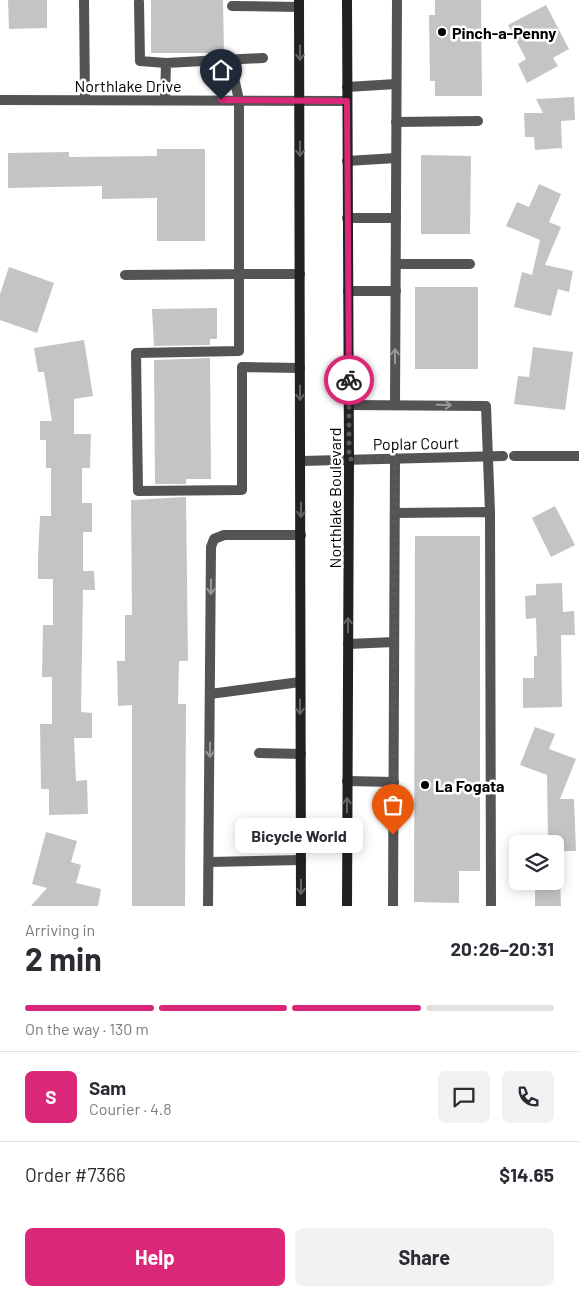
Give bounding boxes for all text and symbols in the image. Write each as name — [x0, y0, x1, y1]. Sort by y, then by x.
place label: Pinch-a-Penny — [452, 23, 556, 42]
marker: Pinch-a-Penny — [436, 26, 448, 38]
one-way arrow — [295, 45, 305, 61]
pin — [200, 49, 242, 100]
icon: home — [207, 56, 235, 84]
street label: Northlake Drive — [75, 76, 181, 95]
one-way arrow — [295, 140, 305, 157]
one-way arrow — [390, 348, 400, 364]
courier — [324, 355, 374, 405]
icon: bike — [335, 366, 363, 394]
one-way arrow — [295, 384, 305, 401]
one-way arrow — [436, 400, 452, 410]
street label: Northlake Boulevard — [325, 428, 344, 568]
street label: Poplar Court — [373, 433, 459, 453]
one-way arrow — [296, 501, 306, 517]
one-way arrow — [206, 579, 216, 595]
one-way arrow — [343, 617, 353, 634]
one-way arrow — [295, 698, 305, 715]
one-way arrow — [205, 742, 214, 758]
place label: La Fogata — [435, 776, 504, 795]
marker: La Fogata — [419, 779, 431, 791]
pin — [372, 784, 414, 835]
icon: bag — [379, 791, 407, 819]
one-way arrow — [342, 797, 352, 814]
callout: Bicycle World — [235, 818, 363, 852]
text: Bicycle World — [251, 826, 347, 845]
map controls — [509, 835, 564, 890]
button: layers — [509, 835, 564, 890]
one-way arrow — [296, 878, 306, 895]
text: Arriving in — [25, 920, 95, 939]
text: 20:26–20:31 — [450, 937, 554, 960]
text: 2 min — [25, 939, 102, 977]
text: On the way · 130 m — [25, 1019, 149, 1038]
button: chat — [438, 1071, 490, 1123]
button: phone — [502, 1071, 554, 1123]
text: Sam — [89, 1076, 126, 1099]
text: S — [45, 1085, 57, 1108]
text: Courier · 4.8 — [89, 1099, 172, 1118]
text: Order #7366 — [25, 1163, 126, 1186]
text: $14.65 — [499, 1163, 554, 1186]
button: Help — [25, 1228, 285, 1286]
button: Share — [295, 1228, 554, 1286]

